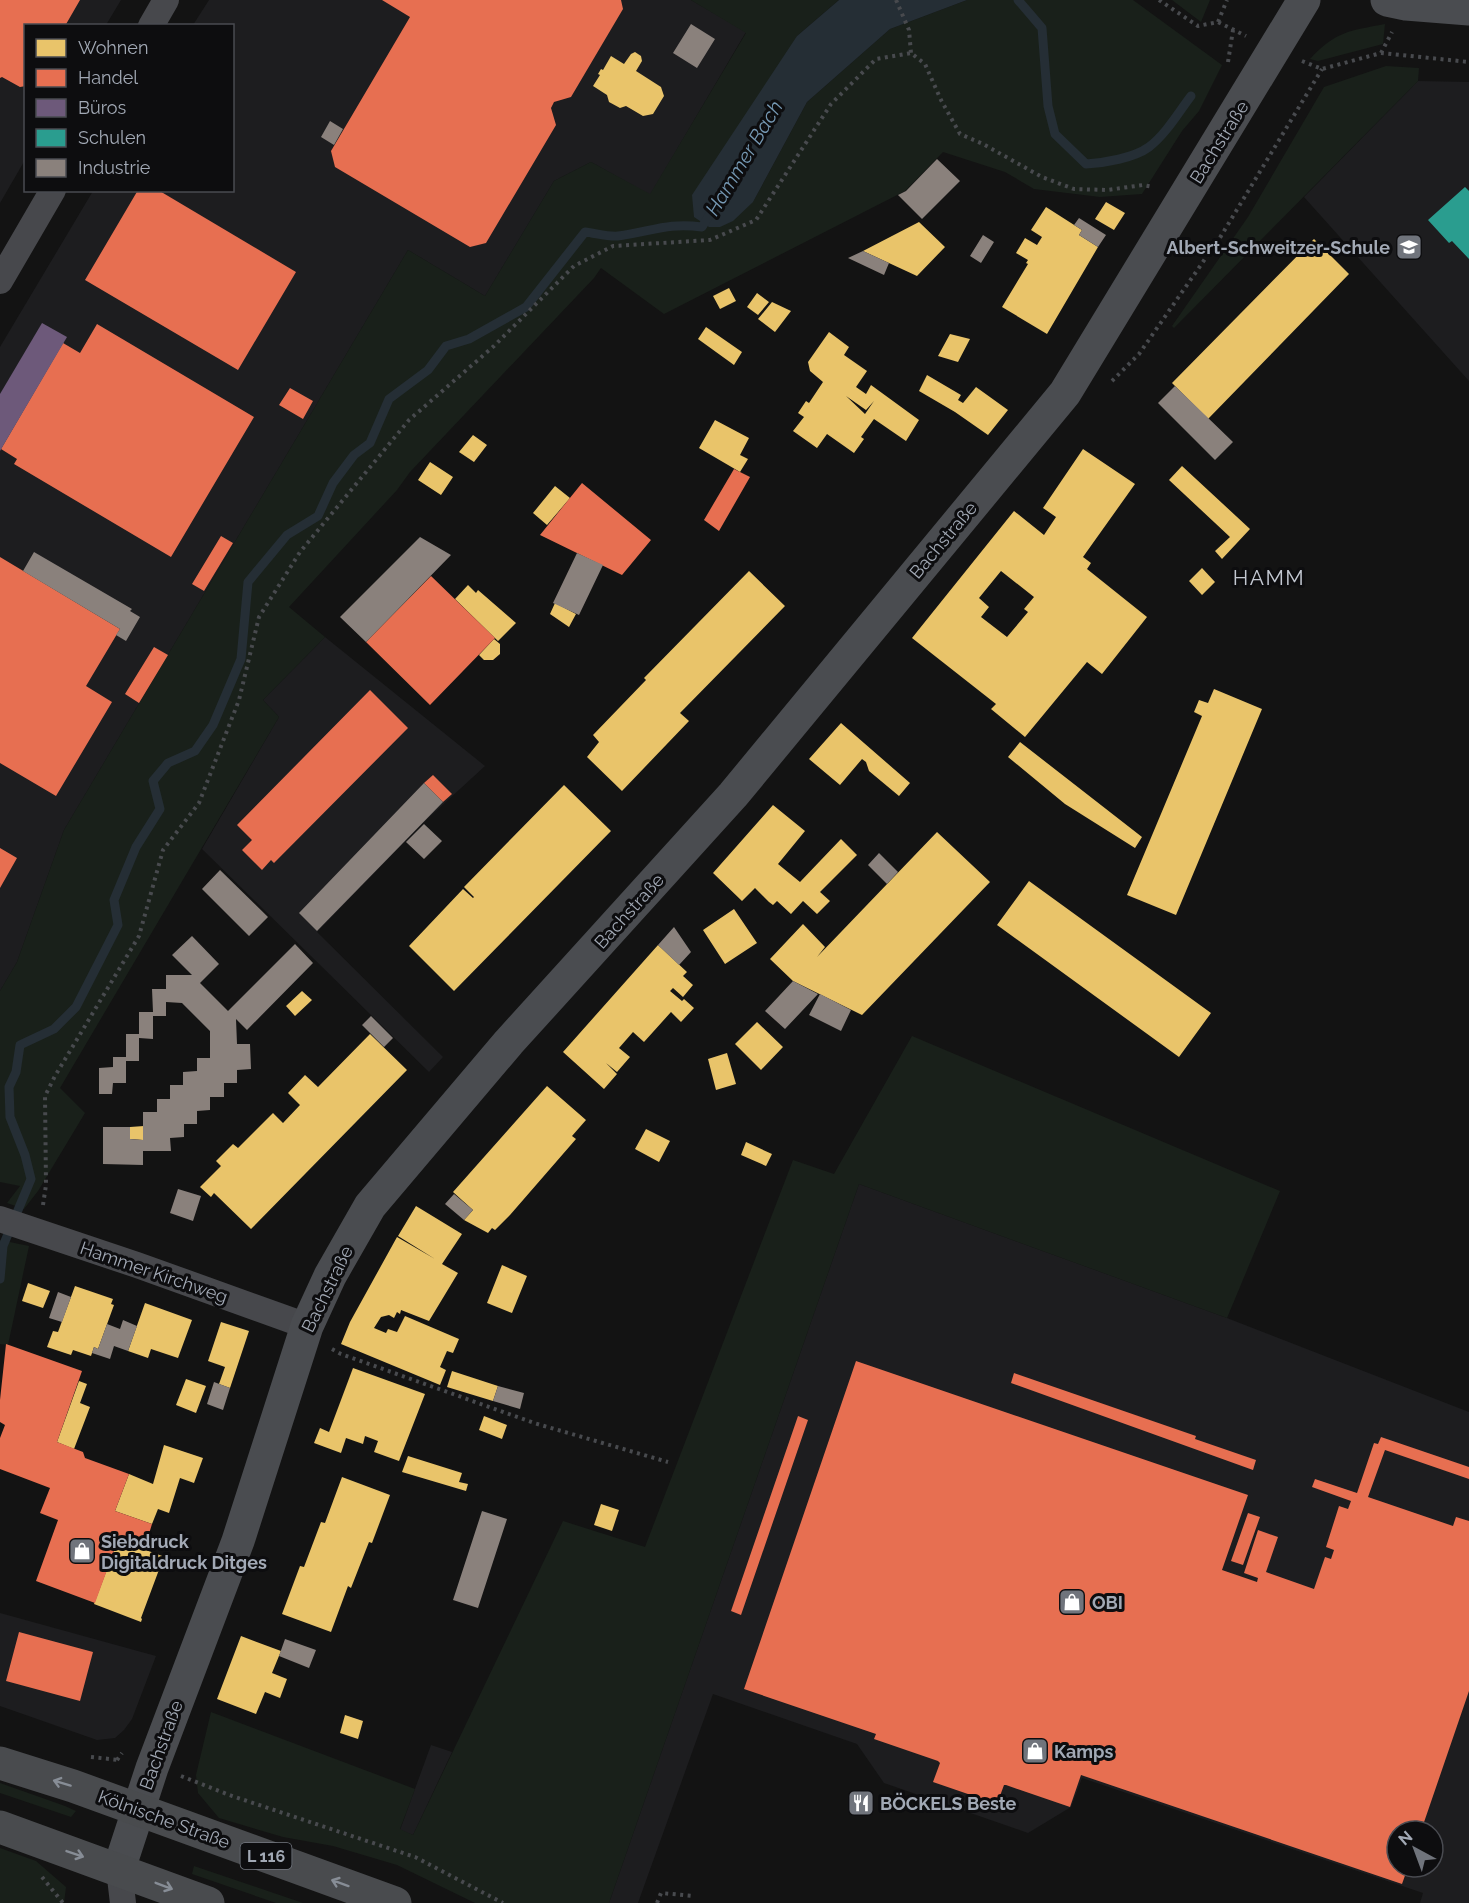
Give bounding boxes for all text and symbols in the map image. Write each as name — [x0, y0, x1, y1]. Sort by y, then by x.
legend — [24, 24, 234, 192]
text: Wohnen — [78, 37, 148, 58]
text: Handel — [78, 67, 138, 88]
water label: Hammer Bach — [700, 96, 788, 220]
street label: Bachstraße — [1185, 96, 1253, 187]
text: Büros — [78, 97, 126, 118]
text: Schulen — [78, 127, 146, 148]
text: Industrie — [78, 157, 151, 178]
school or university icon: Albert-Schweitzer-Schule — [1394, 232, 1424, 262]
place label: Albert-Schweitzer-Schule — [1166, 237, 1390, 258]
street label: Bachstraße — [905, 497, 981, 583]
district label: HAMM — [1233, 565, 1305, 590]
street label: Bachstraße — [590, 869, 668, 953]
street label: Hammer Kirchweg — [77, 1237, 231, 1307]
street label: Bachstraße — [297, 1242, 357, 1336]
place label: Siebdruck Digitaldruck Ditges — [101, 1531, 267, 1573]
shop icon: Siebdruck Digitaldruck Ditges — [67, 1536, 97, 1566]
shop icon: OBI — [1057, 1587, 1087, 1617]
place label: OBI — [1092, 1592, 1123, 1613]
street label: Bachstraße — [135, 1697, 187, 1793]
shop icon: Kamps — [1020, 1736, 1050, 1766]
place label: Kamps — [1054, 1741, 1113, 1762]
one-way arrow — [53, 1777, 72, 1788]
street label: Kölnische Straße — [95, 1785, 233, 1853]
restaurant icon: BÖCKELS Beste — [846, 1788, 876, 1818]
place label: BÖCKELS Beste — [880, 1792, 1017, 1814]
north arrow — [1385, 1819, 1445, 1879]
text: N — [1395, 1827, 1416, 1849]
road number: L 116 — [240, 1843, 292, 1869]
one-way arrow — [65, 1849, 84, 1860]
one-way arrow — [331, 1877, 350, 1888]
one-way arrow — [154, 1881, 173, 1892]

